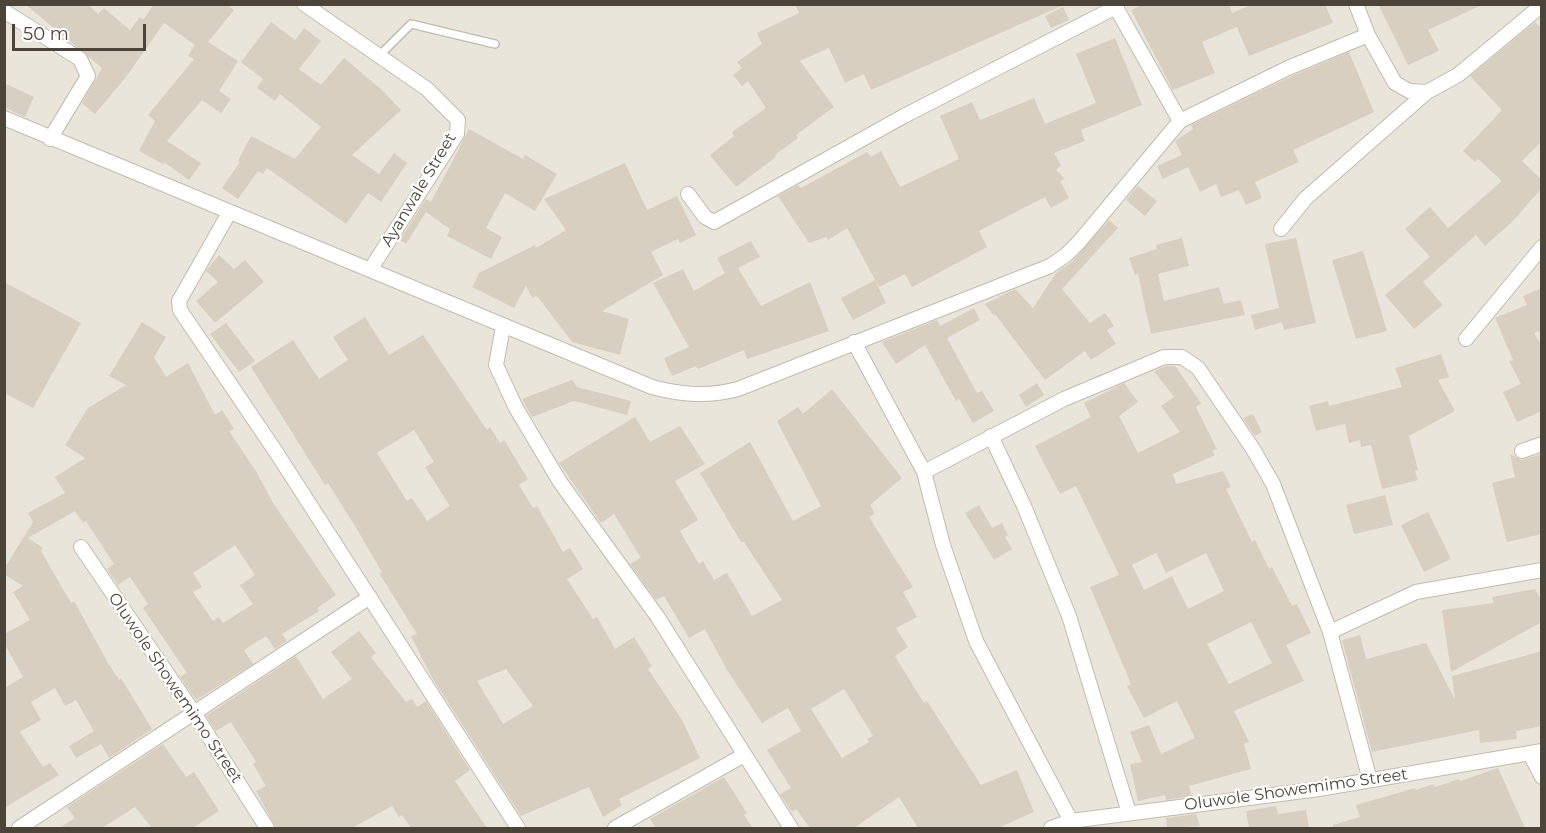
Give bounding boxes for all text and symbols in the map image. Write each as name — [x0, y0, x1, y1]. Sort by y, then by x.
scale bar — [15, 12, 148, 50]
text: 50 m — [23, 23, 69, 45]
street label: Ayanwale Street — [377, 130, 461, 250]
street label: Oluwole Showemimo Street — [104, 589, 246, 787]
street label: Oluwole Showemimo Street — [1183, 765, 1409, 815]

